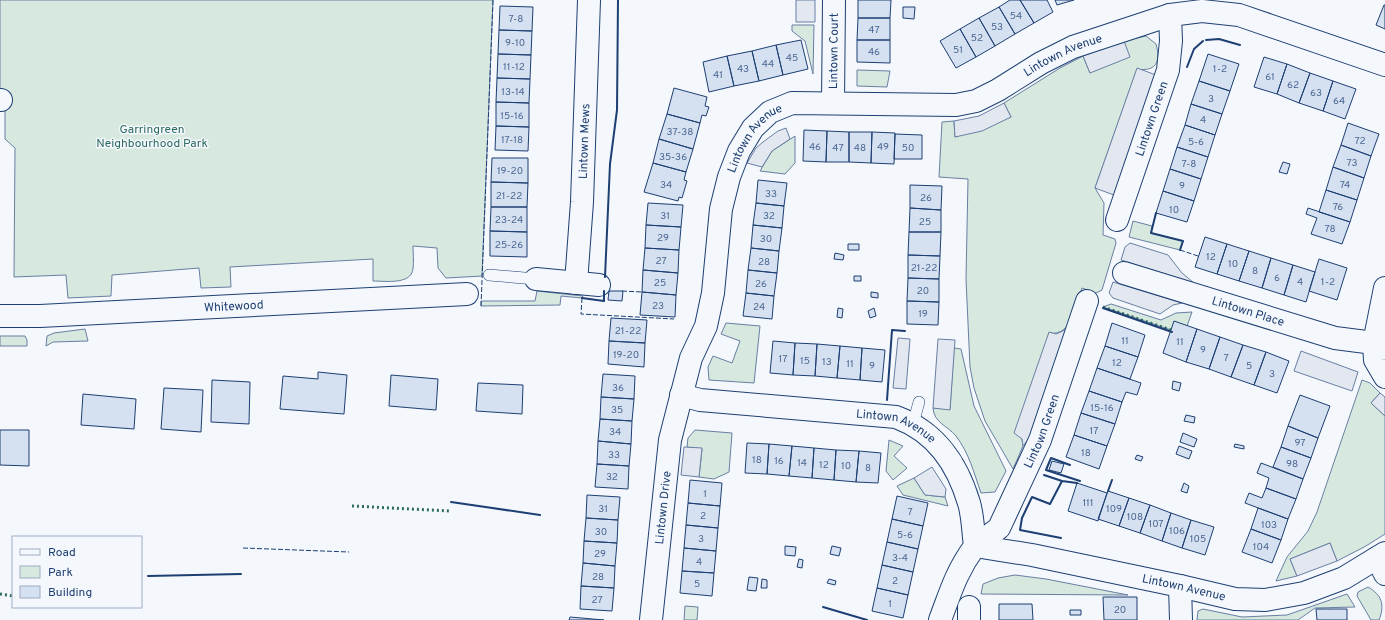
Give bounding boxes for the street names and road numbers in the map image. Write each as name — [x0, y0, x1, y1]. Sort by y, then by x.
street label: Lintown Court — [826, 13, 843, 89]
street label: Lintown Avenue — [1021, 31, 1104, 81]
street label: Lintown Green — [1132, 79, 1173, 159]
street label: Lintown Avenue — [724, 101, 785, 175]
street label: Lintown Mews — [576, 103, 594, 179]
street label: Lintown Place — [1210, 293, 1286, 331]
street label: Whitewood — [204, 297, 264, 317]
street label: Lintown Green — [1021, 392, 1064, 471]
street label: Lintown Avenue — [855, 407, 939, 447]
street label: Lintown Drive — [652, 470, 676, 545]
street label: Lintown Avenue — [1140, 571, 1227, 606]

